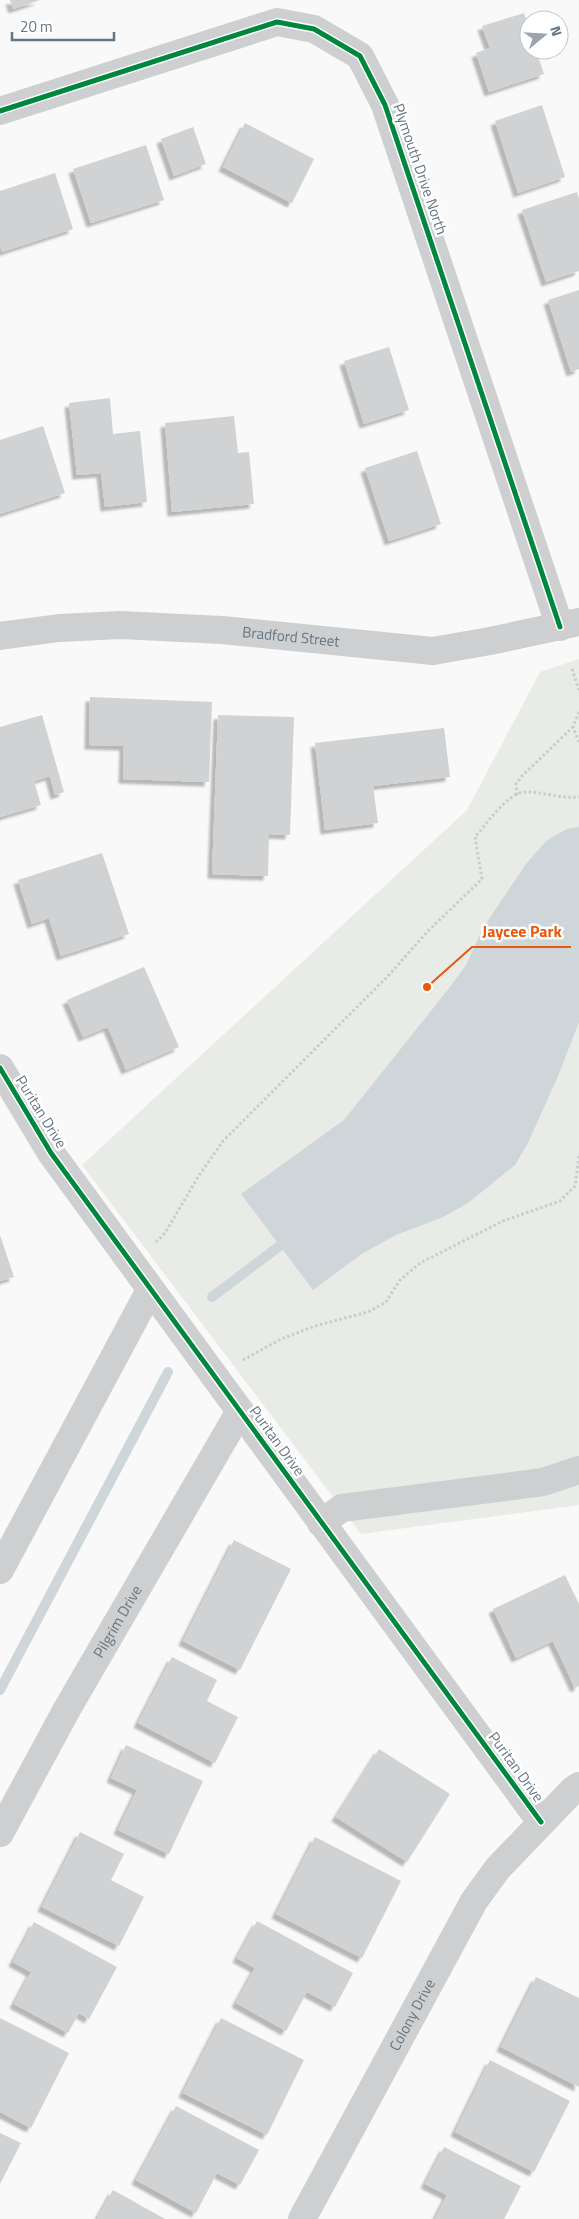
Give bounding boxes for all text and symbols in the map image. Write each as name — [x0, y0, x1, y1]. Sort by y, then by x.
scale bar — [12, 10, 115, 42]
north arrow — [519, 10, 569, 60]
text: 20 m — [20, 15, 53, 38]
text: N — [545, 23, 568, 39]
street label: Plymouth Drive North — [387, 100, 454, 237]
street label: Bradford Street — [241, 620, 341, 653]
callout: Jaycee Park — [472, 916, 571, 947]
text: Jaycee Park — [482, 919, 562, 943]
street label: Puritan Drive — [10, 1071, 73, 1153]
street label: Puritan Drive — [244, 1401, 311, 1481]
street label: Pilgrim Drive — [87, 1581, 147, 1662]
street label: Puritan Drive — [483, 1727, 550, 1807]
street label: Colony Drive — [383, 1975, 441, 2055]

